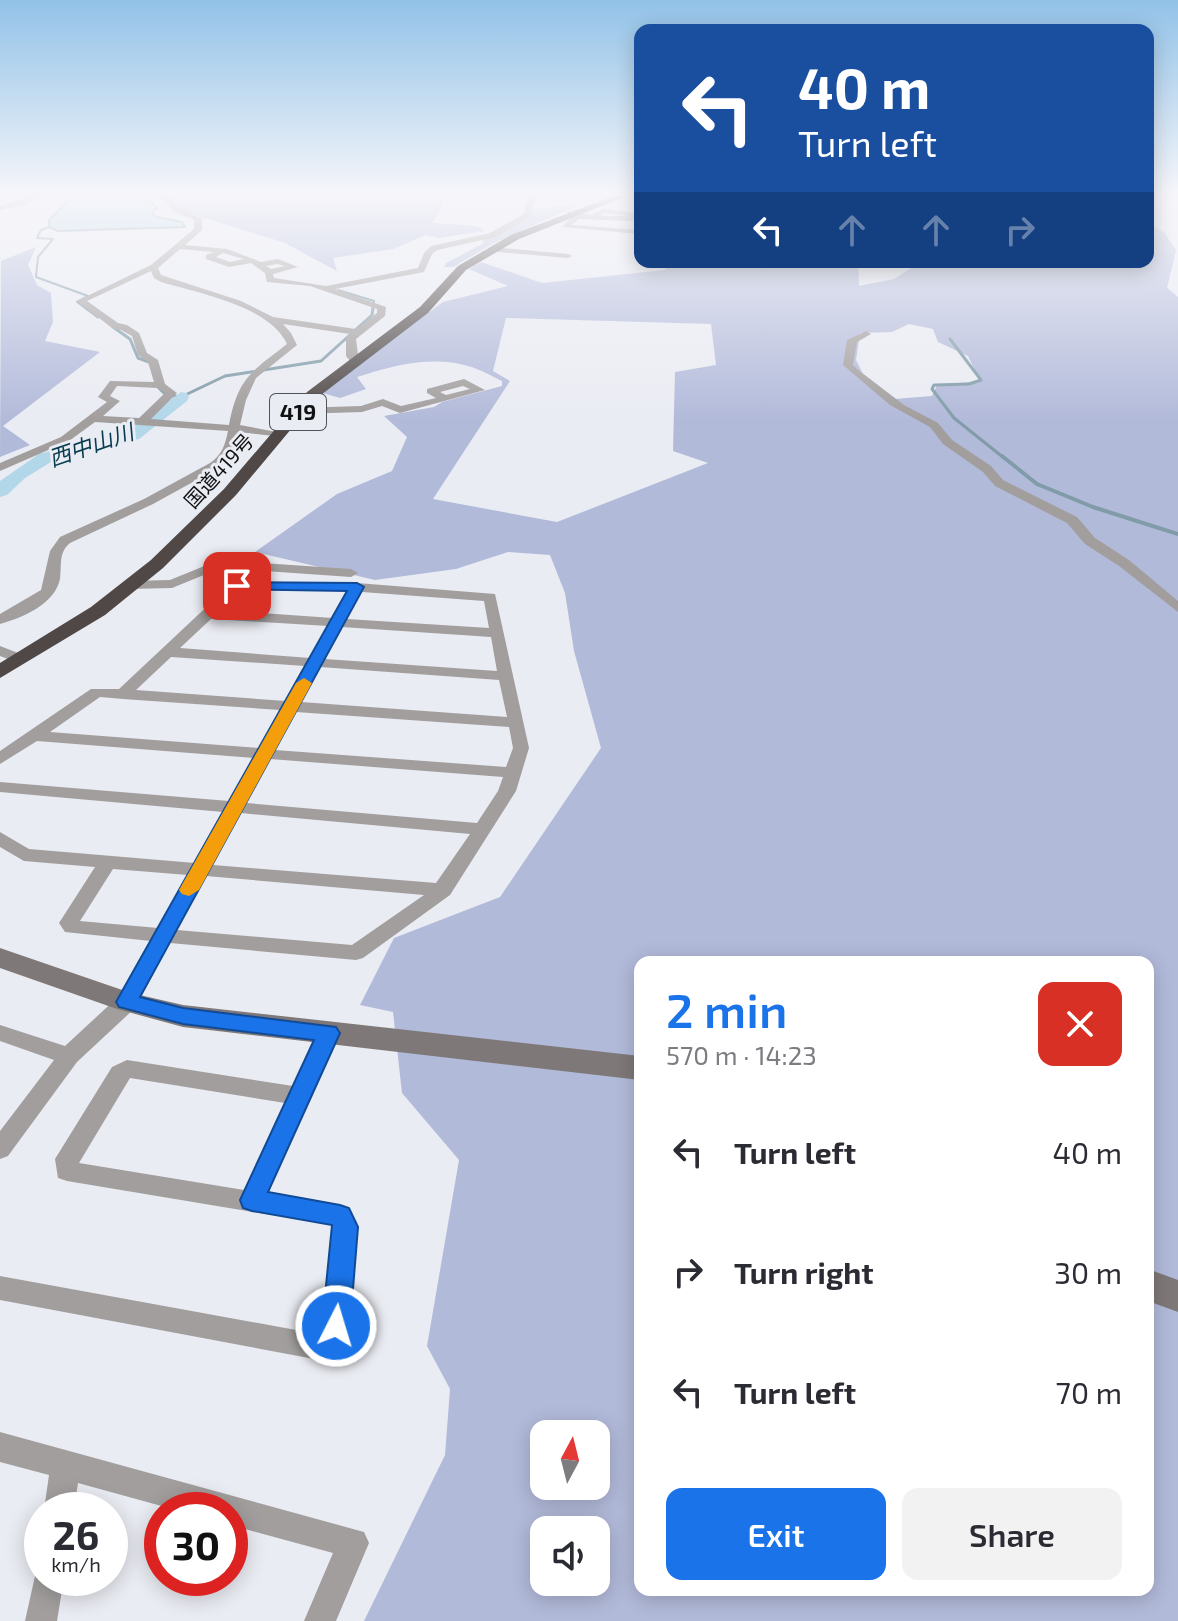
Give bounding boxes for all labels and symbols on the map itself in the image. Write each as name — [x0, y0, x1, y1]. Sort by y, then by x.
road number: 419 — [270, 394, 326, 430]
water label: 西中山川 — [45, 417, 138, 471]
street label: 国道419号 — [179, 428, 258, 512]
pin — [203, 552, 271, 620]
position arrow — [294, 1284, 378, 1368]
north arrow — [530, 1420, 610, 1500]
speed limit sign: 30 — [144, 1492, 248, 1596]

